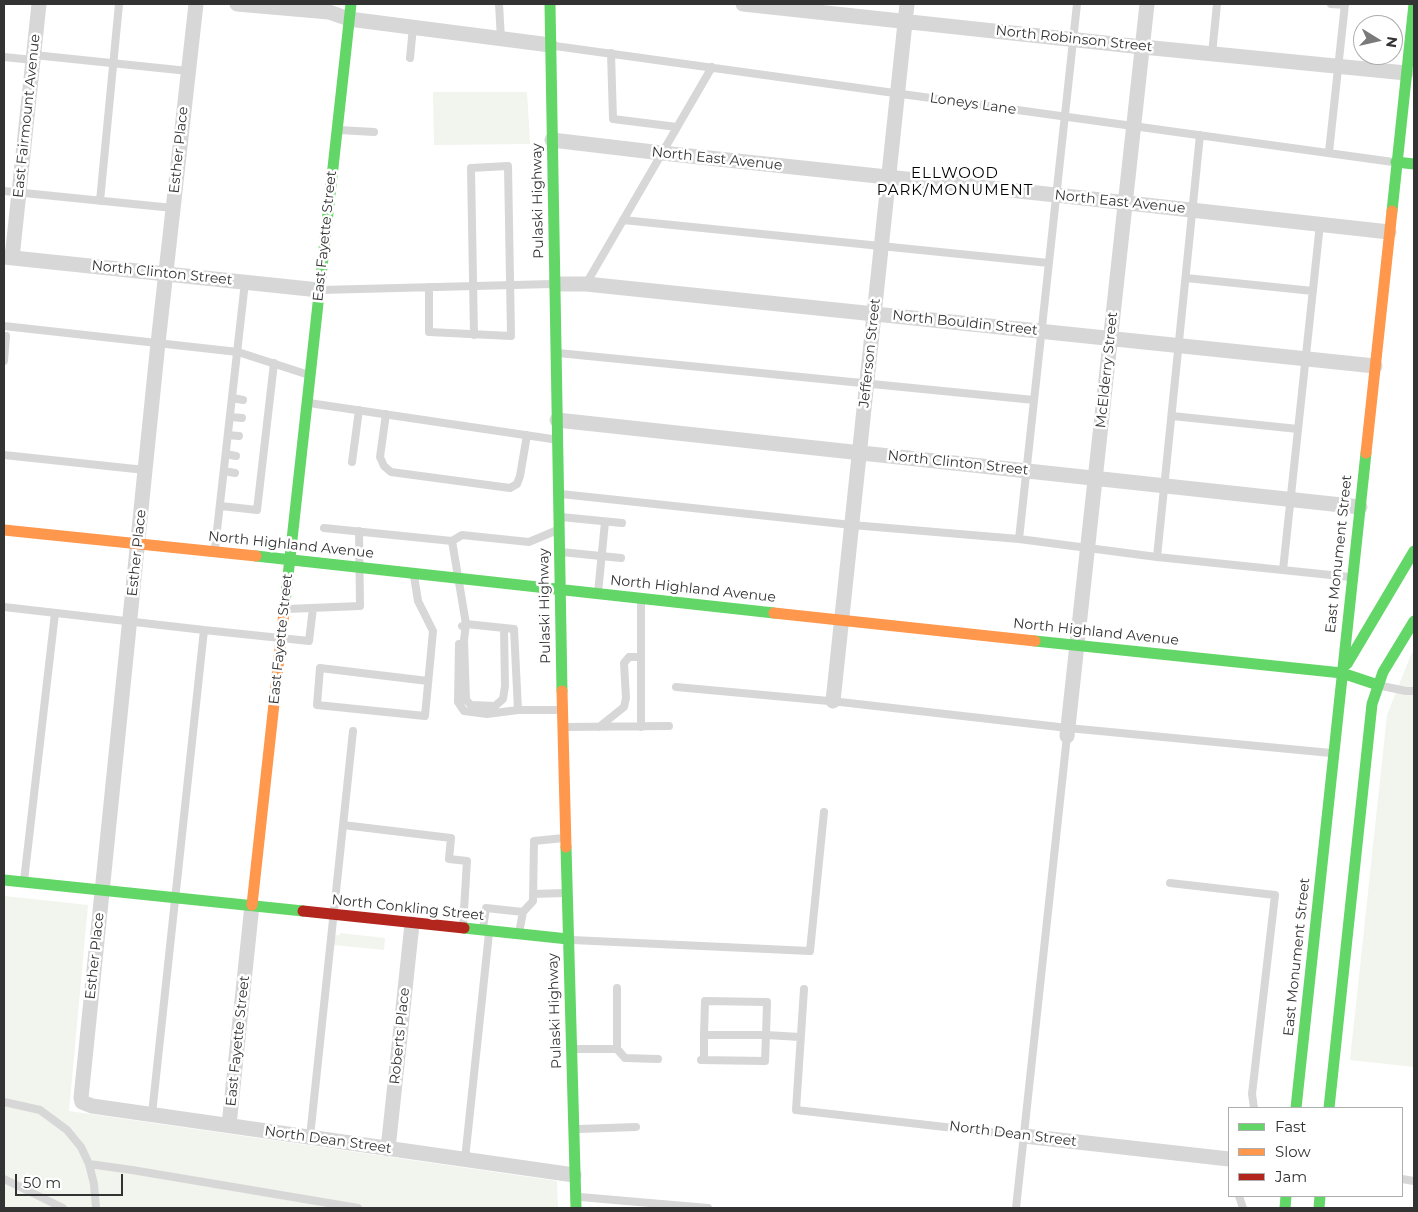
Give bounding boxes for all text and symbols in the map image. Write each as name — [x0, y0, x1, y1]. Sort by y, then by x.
north arrow — [1353, 15, 1403, 65]
street label: North Robinson Street — [995, 22, 1153, 56]
street label: East Fairmount Avenue — [10, 33, 44, 199]
text: N — [1382, 35, 1402, 49]
street label: Loneys Lane — [929, 90, 1017, 118]
street label: Esther Place — [166, 106, 192, 194]
street label: Pulaski Highway — [529, 143, 547, 259]
street label: North East Avenue — [651, 144, 783, 174]
district label: ELLWOOD PARK/MONUMENT — [875, 165, 1035, 200]
street label: East Fayette Street — [310, 170, 340, 302]
street label: North East Avenue — [1054, 187, 1186, 217]
street label: North Clinton Street — [91, 257, 233, 289]
street label: Jefferson Street — [856, 297, 884, 409]
street label: North Bouldin Street — [892, 307, 1038, 339]
street label: McElderry Street — [1093, 311, 1121, 429]
street label: North Clinton Street — [887, 447, 1029, 479]
street label: East Monument Street — [1322, 474, 1356, 634]
street label: Esther Place — [124, 509, 150, 597]
street label: North Highland Avenue — [207, 528, 375, 562]
street label: Pulaski Highway — [536, 548, 554, 664]
street label: North Highland Avenue — [609, 572, 777, 606]
street label: East Fayette Street — [266, 573, 296, 705]
street label: North Highland Avenue — [1012, 615, 1180, 649]
street label: East Monument Street — [1280, 877, 1314, 1037]
street label: North Conkling Street — [331, 892, 485, 924]
street label: Esther Place — [82, 912, 108, 1000]
street label: Pulaski Highway — [545, 953, 565, 1069]
street label: East Fayette Street — [223, 975, 253, 1107]
street label: Roberts Place — [387, 987, 413, 1085]
legend — [1228, 1107, 1403, 1197]
text: Fast — [1275, 1117, 1306, 1136]
street label: North Dean Street — [948, 1118, 1078, 1150]
street label: North Dean Street — [263, 1123, 393, 1157]
text: Slow — [1275, 1142, 1311, 1161]
scale bar — [18, 1164, 125, 1196]
text: Jam — [1275, 1167, 1307, 1186]
text: 50 m — [23, 1173, 61, 1192]

